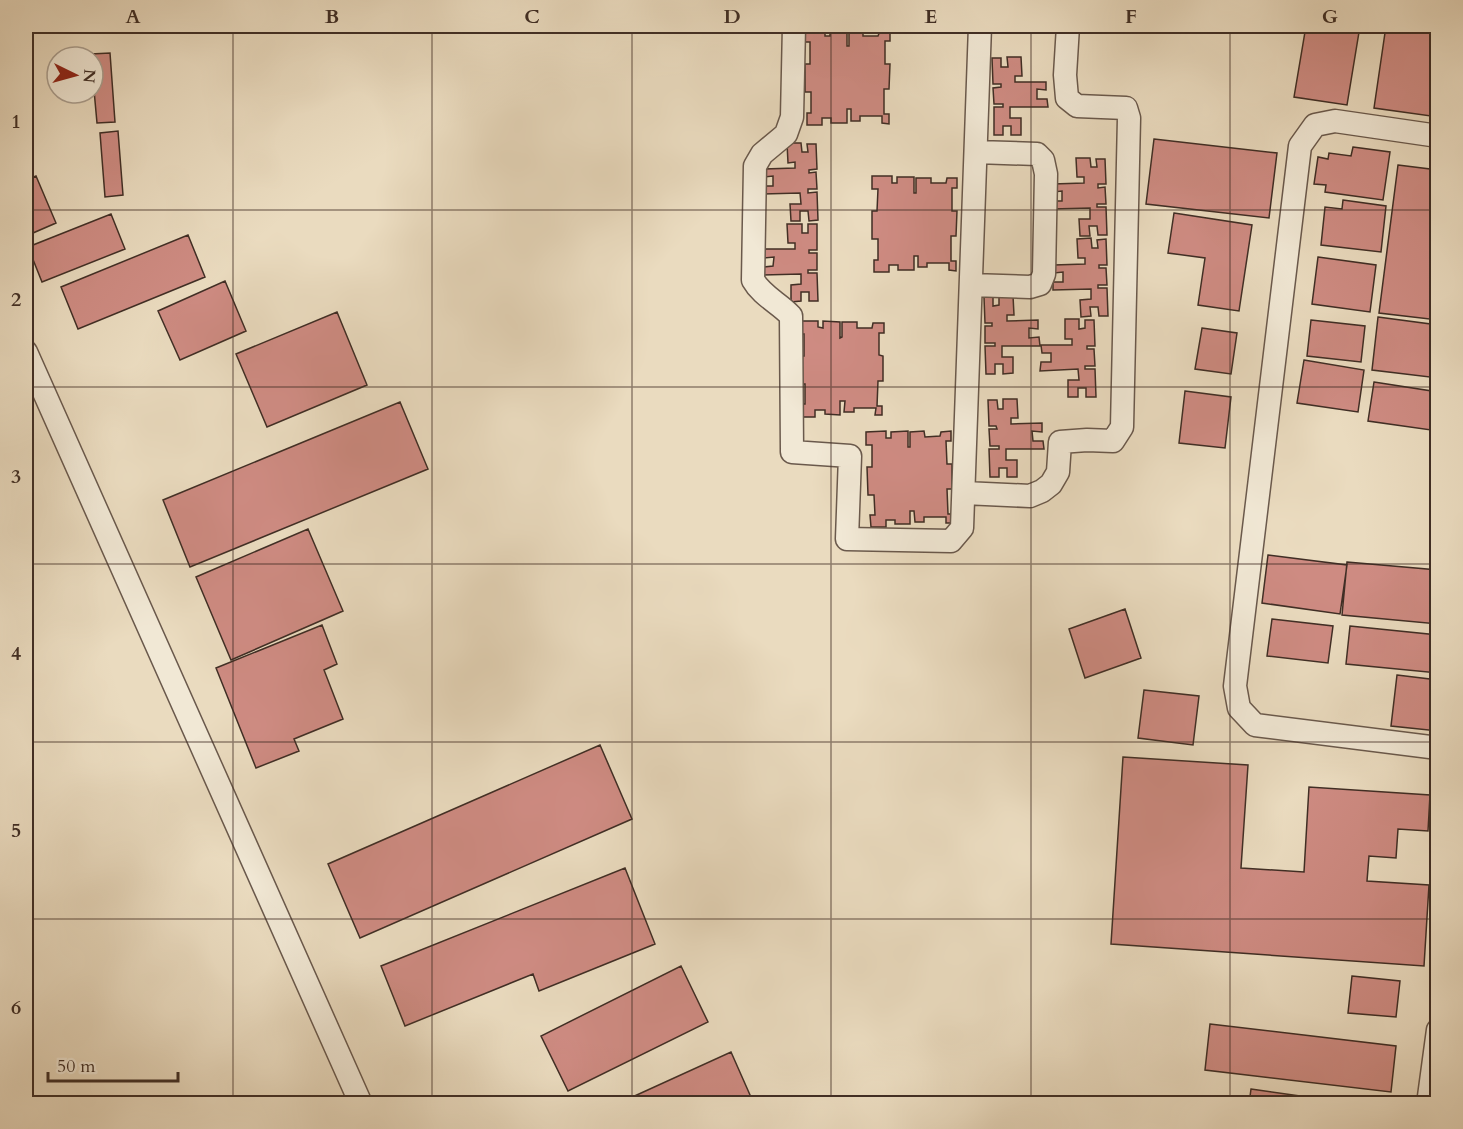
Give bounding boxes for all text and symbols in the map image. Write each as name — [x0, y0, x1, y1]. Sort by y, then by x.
text: A — [125, 3, 141, 30]
text: B — [325, 3, 339, 30]
text: C — [524, 3, 540, 30]
text: D — [723, 3, 741, 30]
text: E — [925, 3, 937, 30]
text: F — [1125, 3, 1137, 30]
text: G — [1322, 3, 1338, 30]
north arrow — [45, 45, 105, 105]
text: N — [77, 68, 101, 84]
text: 1 — [11, 108, 21, 135]
text: 2 — [11, 286, 21, 313]
text: 3 — [11, 463, 21, 490]
text: 4 — [11, 640, 21, 667]
text: 5 — [11, 817, 21, 844]
text: 6 — [11, 994, 21, 1021]
scale bar — [48, 1045, 178, 1083]
text: 50 m — [57, 1054, 96, 1079]

